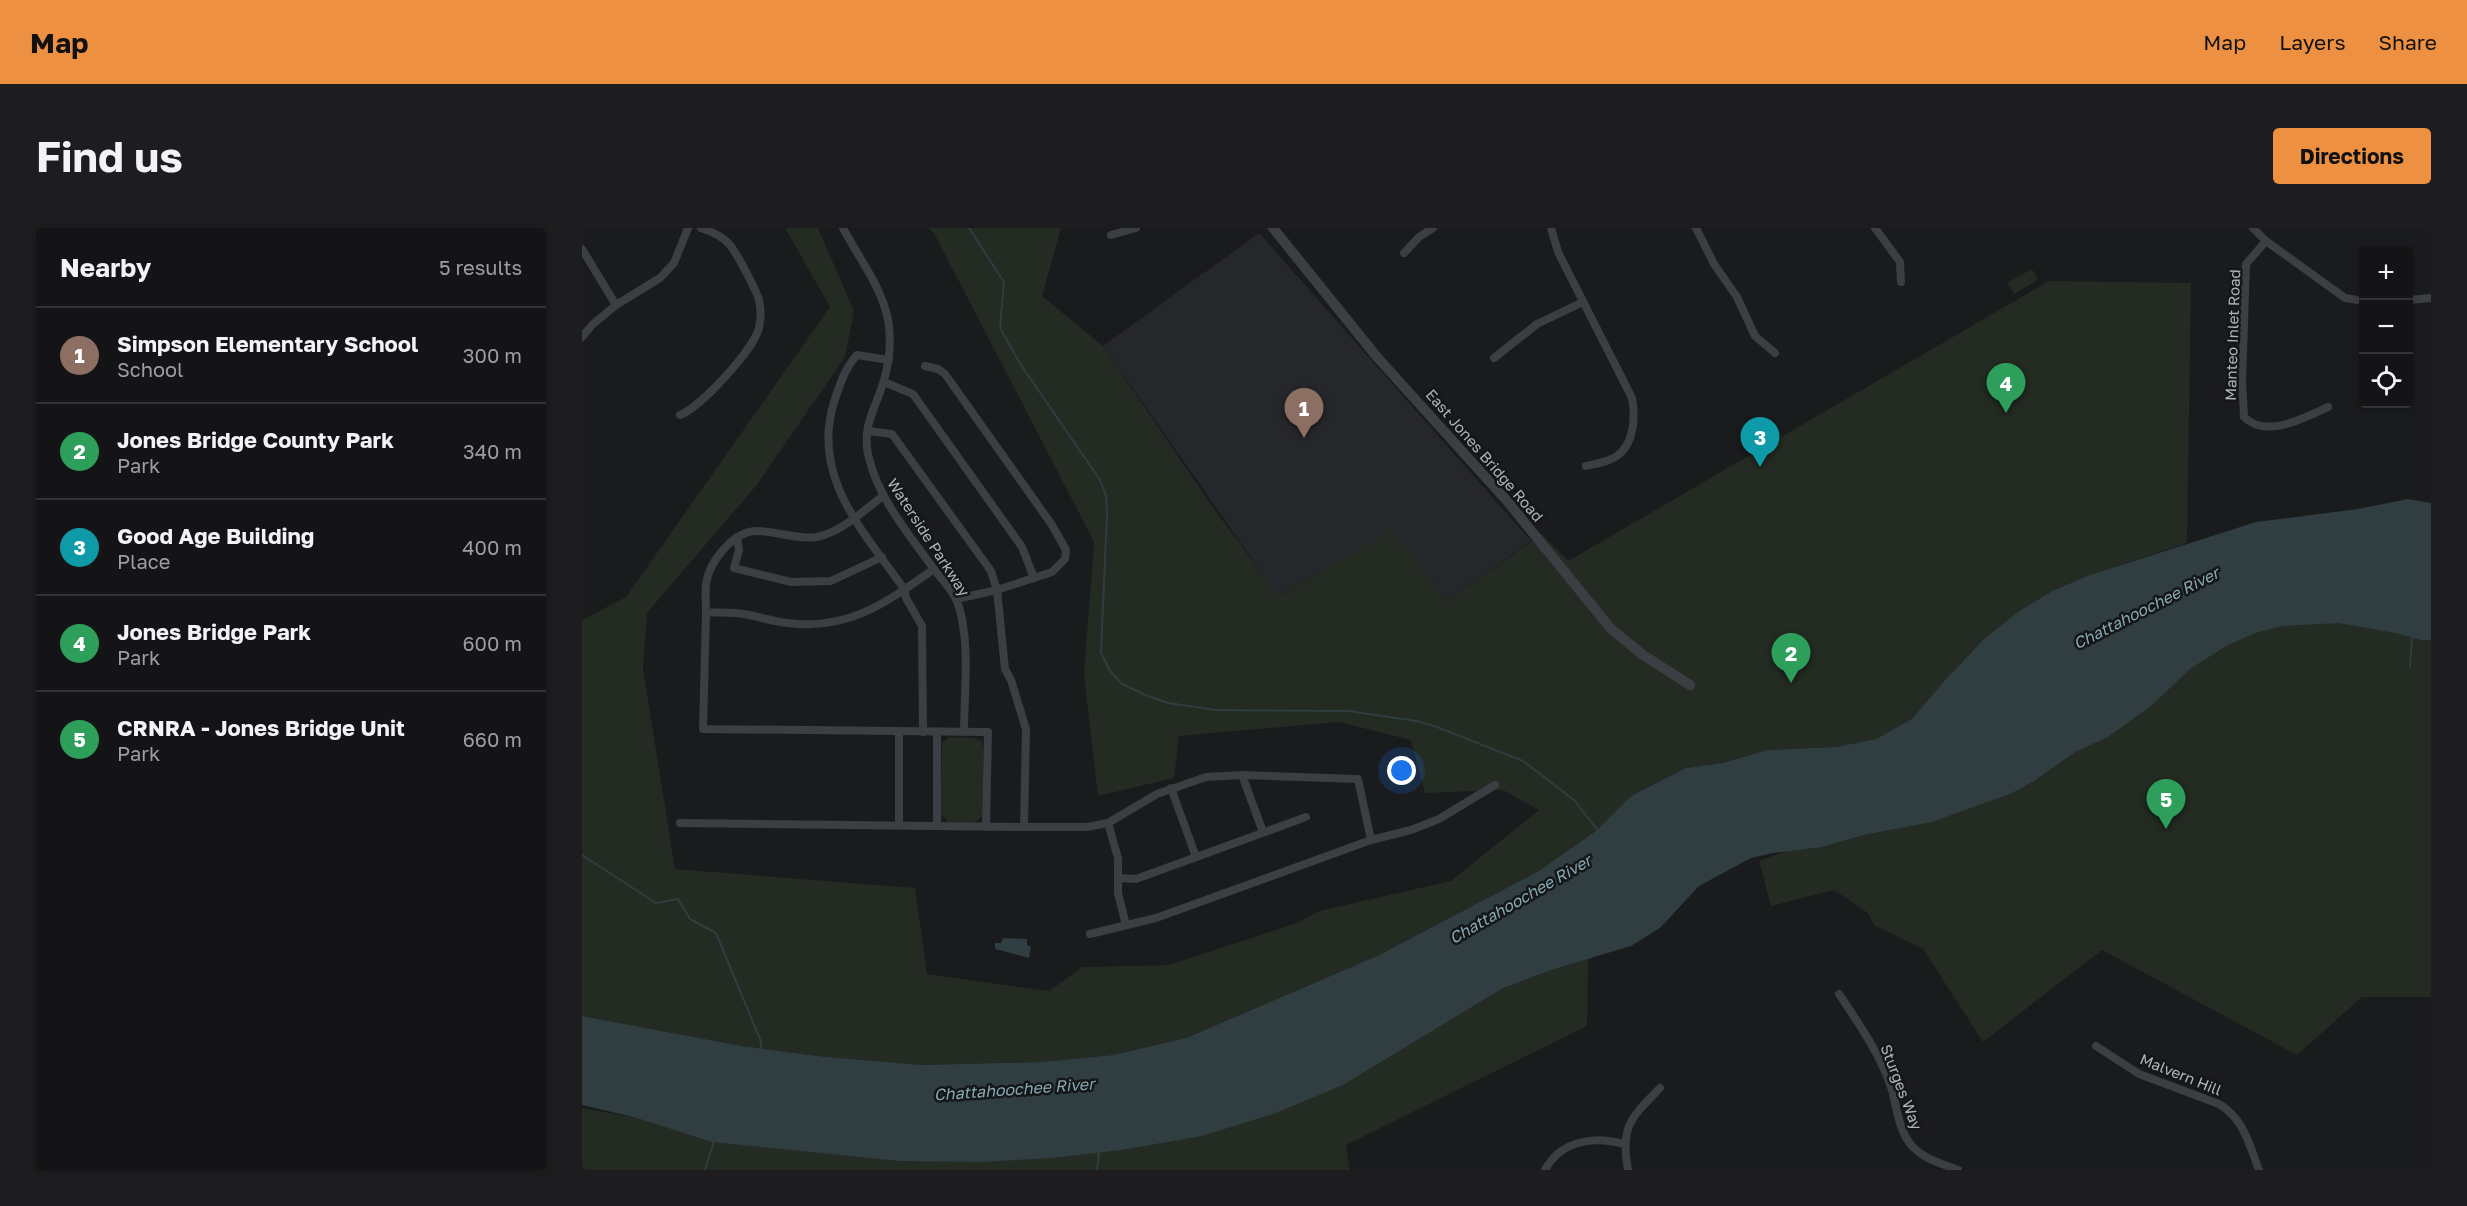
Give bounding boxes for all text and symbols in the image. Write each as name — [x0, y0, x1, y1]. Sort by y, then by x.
text: Map — [30, 26, 88, 59]
text: Map — [2203, 29, 2246, 55]
text: Layers — [2279, 29, 2346, 55]
text: Share — [2379, 29, 2437, 55]
button: Directions — [2273, 128, 2431, 184]
text: Find us — [36, 131, 183, 181]
map controls — [2359, 246, 2413, 408]
button: + — [2359, 246, 2413, 300]
text: Nearby — [60, 252, 151, 283]
text: 5 results — [439, 255, 522, 279]
street label: Manteo Inlet Road — [2221, 269, 2243, 401]
button: − — [2359, 300, 2413, 354]
text: Simpson Elementary School — [117, 330, 418, 357]
text: 1 — [74, 343, 85, 367]
text: 300 m — [463, 343, 522, 367]
button: locate — [2359, 354, 2413, 408]
text: School — [117, 357, 183, 381]
pin: 4 — [1986, 364, 2026, 413]
street label: East Jones Bridge Road — [1423, 385, 1547, 525]
pin: 1 — [1284, 388, 1324, 438]
pin: 3 — [1740, 418, 1780, 467]
text: Jones Bridge County Park — [117, 426, 394, 453]
text: 2 — [73, 439, 86, 463]
text: 340 m — [463, 439, 522, 463]
text: Park — [117, 453, 160, 477]
street label: Waterside Parkway — [884, 474, 974, 600]
text: Good Age Building — [117, 522, 314, 549]
text: 3 — [73, 535, 86, 559]
text: 400 m — [462, 535, 522, 559]
text: Place — [117, 549, 170, 573]
water label: Chattahoochee River — [2070, 561, 2225, 653]
text: Jones Bridge Park — [117, 618, 311, 645]
text: 4 — [73, 631, 86, 655]
text: 600 m — [462, 631, 522, 655]
pin: 2 — [1772, 634, 1810, 683]
text: Park — [117, 645, 160, 669]
text: CRNRA - Jones Bridge Unit — [117, 714, 405, 741]
text: 5 — [73, 727, 86, 751]
text: 660 m — [463, 727, 522, 751]
text: Park — [117, 741, 160, 765]
your location — [1387, 756, 1416, 785]
pin: 5 — [2146, 780, 2186, 829]
water label: Chattahoochee River — [1445, 849, 1597, 948]
street label: Sturges Way — [1877, 1042, 1927, 1133]
street label: Malvern Hill — [2138, 1049, 2225, 1099]
water label: Chattahoochee River — [933, 1073, 1098, 1105]

